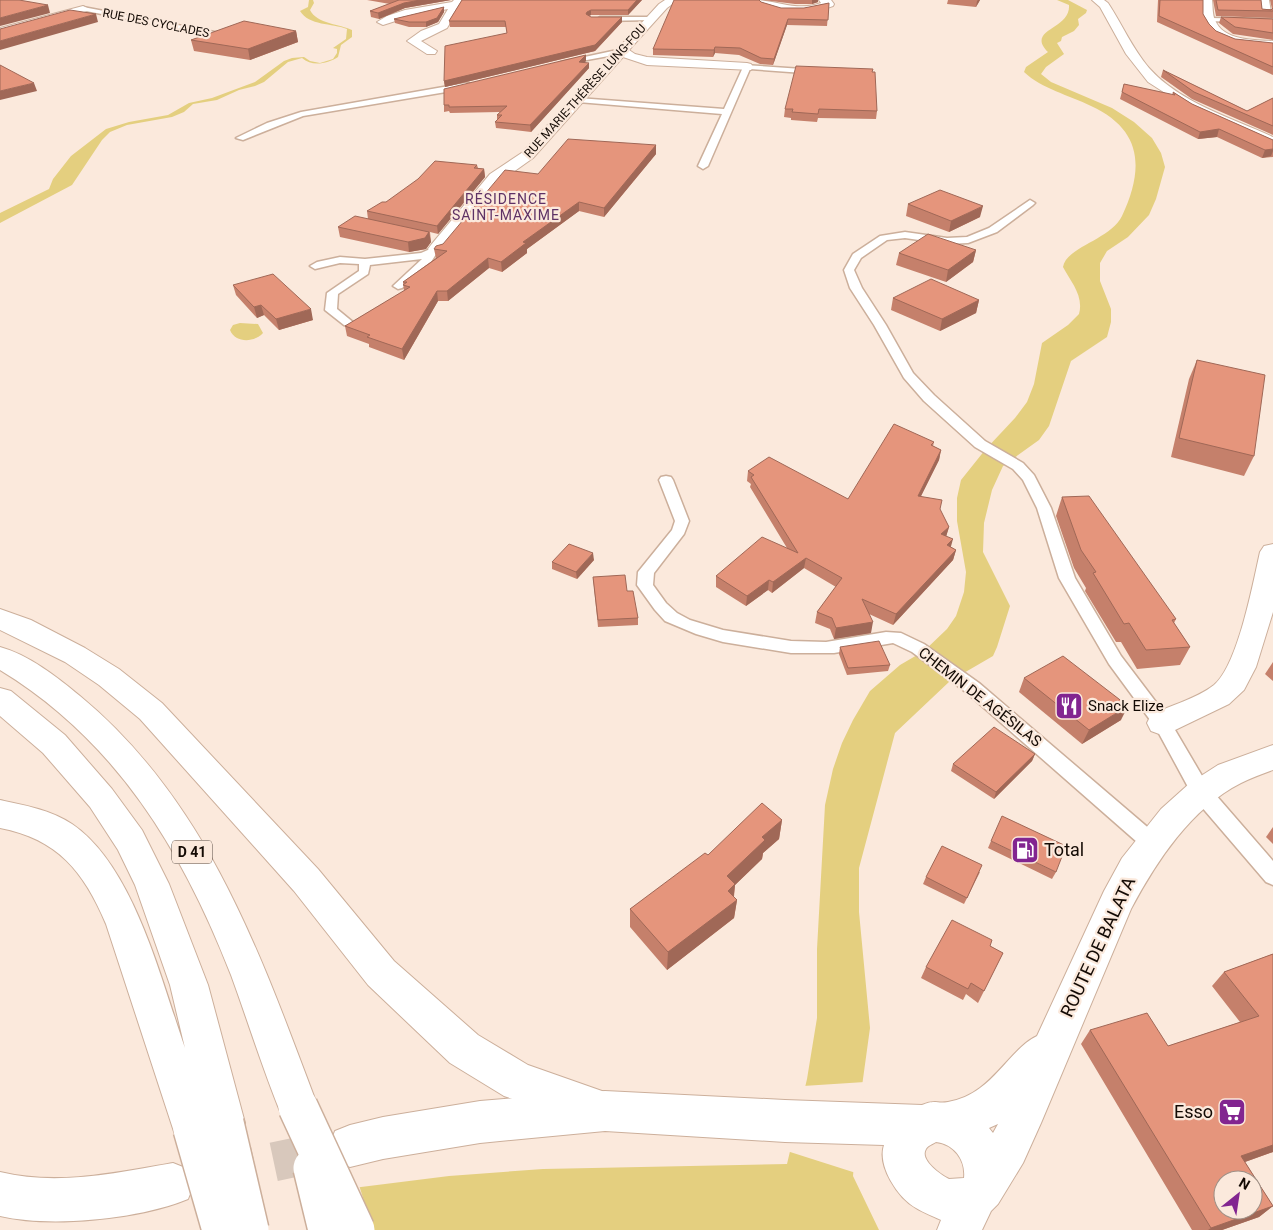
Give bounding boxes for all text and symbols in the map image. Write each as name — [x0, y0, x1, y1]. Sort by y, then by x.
street label: RUE DES CYCLADES — [101, 6, 211, 40]
street label: RUE MARIE-THÉRÈSE LUNG-FOU — [521, 21, 649, 161]
district label: RÉSIDENCE SAINT-MAXIME — [452, 190, 560, 223]
street label: CHEMIN DE AGÉSILAS — [915, 643, 1045, 751]
restaurant icon: Snack Elize — [1054, 691, 1084, 721]
place label: Snack Elize — [1088, 697, 1164, 715]
fuel station icon: Total — [1010, 835, 1040, 865]
place label: Total — [1044, 839, 1084, 860]
road number: D 41 — [172, 840, 212, 864]
street label: ROUTE DE BALATA — [1056, 873, 1139, 1020]
supermarket icon: Esso — [1217, 1097, 1247, 1127]
place label: Esso — [1174, 1101, 1213, 1122]
north arrow — [1213, 1170, 1263, 1220]
text: N — [1236, 1174, 1253, 1193]

